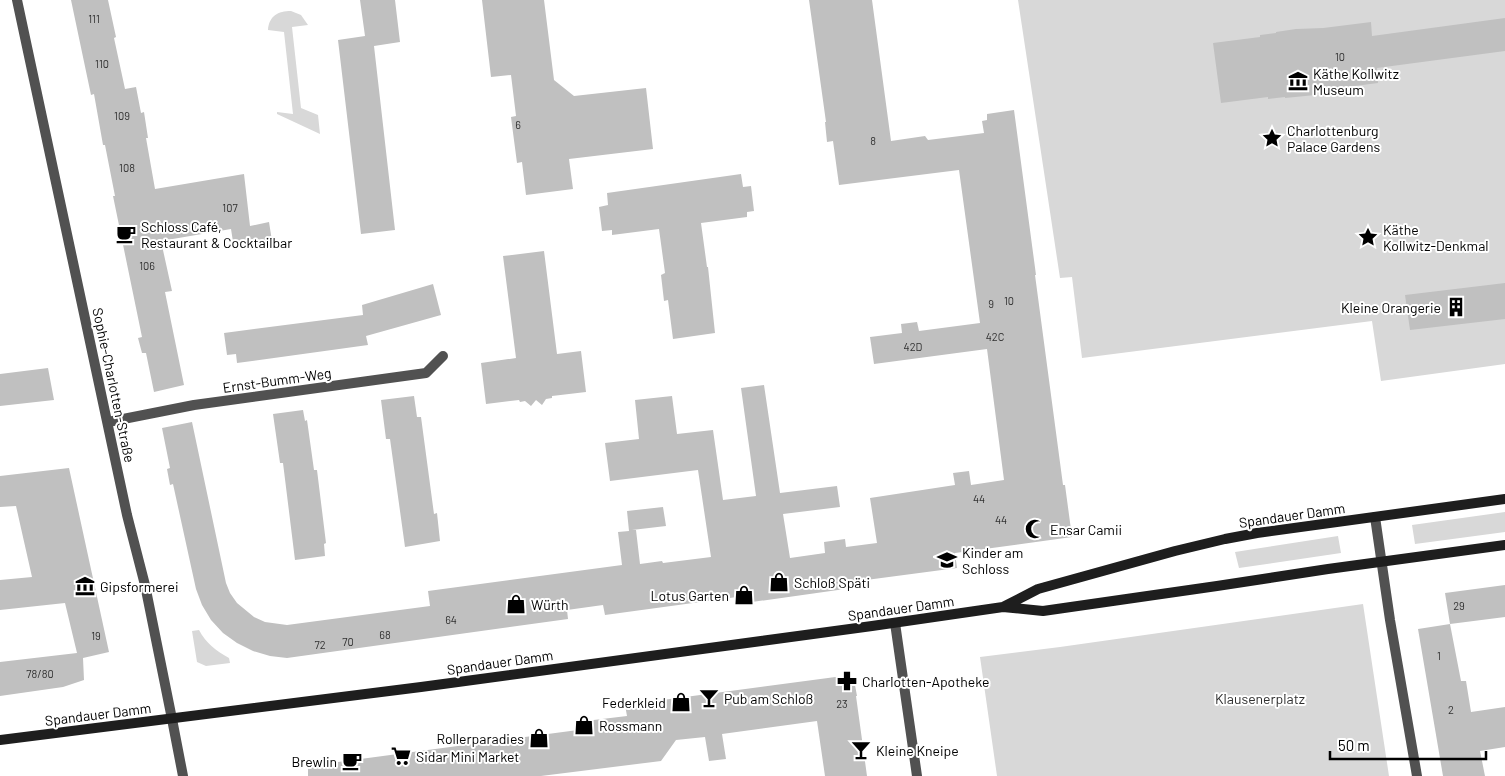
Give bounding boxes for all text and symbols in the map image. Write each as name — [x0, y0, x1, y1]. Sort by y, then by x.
house number: 111 — [88, 12, 100, 25]
house number: 10 — [1335, 50, 1345, 63]
house number: 110 — [95, 57, 109, 70]
place label: Käthe Kollwitz Museum — [1313, 65, 1399, 98]
museum icon: Käthe Kollwitz Museum — [1287, 70, 1309, 92]
house number: 109 — [114, 109, 130, 122]
house number: 6 — [515, 118, 521, 131]
place label: Charlottenburg Palace Gardens — [1287, 122, 1381, 155]
place icon: Charlottenburg Palace Gardens — [1261, 127, 1283, 149]
house number: 8 — [870, 134, 876, 147]
house number: 108 — [119, 161, 135, 174]
house number: 107 — [222, 201, 238, 214]
place label: Schloss Café, Restaurant & Cocktailbar — [141, 218, 292, 251]
place label: Käthe Kollwitz-Denkmal — [1383, 221, 1489, 254]
cafe icon: Schloss Café, Restaurant & Cocktailbar — [115, 223, 137, 245]
place icon: Käthe Kollwitz-Denkmal — [1357, 226, 1379, 248]
house number: 106 — [139, 259, 155, 272]
house number: 10 — [1004, 294, 1014, 307]
building icon: Kleine Orangerie — [1445, 296, 1467, 318]
house number: 9 — [988, 297, 994, 310]
place label: Kleine Orangerie — [1341, 299, 1441, 316]
street label: Sophie-Charlotten-Straße — [89, 306, 139, 464]
house number: 42C — [986, 330, 1004, 343]
house number: 42D — [904, 340, 923, 353]
street label: Ernst-Bumm-Weg — [222, 364, 332, 396]
house number: 44 — [973, 492, 985, 505]
street label: Spandauer Damm — [1238, 499, 1346, 531]
house number: 44 — [995, 513, 1007, 526]
mosque icon: Ensar Camii — [1024, 518, 1046, 540]
place label: Ensar Camii — [1050, 521, 1122, 538]
place label: Kinder am Schloss — [962, 544, 1023, 577]
school or university icon: Kinder am Schloss — [936, 549, 958, 571]
shop icon: Schloß Späti — [768, 571, 790, 593]
place label: Schloß Späti — [794, 574, 870, 591]
museum icon: Gipsformerei — [74, 575, 96, 597]
place label: Gipsformerei — [100, 578, 179, 595]
shop icon: Lotus Garten — [733, 584, 755, 606]
place label: Lotus Garten — [651, 587, 729, 604]
street label: Spandauer Damm — [847, 592, 955, 624]
shop icon: Würth — [505, 593, 527, 615]
place label: Würth — [531, 596, 569, 613]
house number: 29 — [1453, 599, 1465, 612]
house number: 64 — [445, 613, 457, 626]
house number: 68 — [379, 628, 391, 641]
house number: 19 — [91, 629, 101, 642]
house number: 70 — [342, 635, 354, 648]
house number: 72 — [314, 638, 326, 651]
street label: Spandauer Damm — [446, 646, 554, 678]
house number: 1 — [1437, 649, 1441, 662]
house number: 78/80 — [26, 667, 54, 680]
pharmacy icon: Charlotten-Apotheke — [836, 670, 858, 692]
place label: Charlotten-Apotheke — [862, 673, 989, 690]
bar icon: Pub am Schloß — [698, 687, 720, 709]
place label: Pub am Schloß — [724, 690, 813, 707]
park label: Klausenerplatz — [1215, 690, 1305, 707]
shop icon: Federkleid — [670, 691, 692, 713]
place label: Federkleid — [602, 694, 666, 711]
house number: 23 — [836, 697, 848, 710]
street label: Spandauer Damm — [44, 699, 152, 729]
house number: 2 — [1448, 703, 1454, 716]
shop icon: Rossmann — [573, 714, 595, 736]
place label: Rossmann — [599, 717, 662, 734]
shop icon: Rollerparadies — [528, 727, 550, 749]
scale bar — [1330, 728, 1486, 760]
place label: Rollerparadies — [436, 730, 524, 747]
text: 50 m — [1338, 736, 1370, 754]
bar icon: Kleine Kneipe — [850, 739, 872, 761]
place label: Kleine Kneipe — [876, 742, 959, 759]
supermarket icon: Sidar Mini Market — [390, 745, 412, 767]
place label: Sidar Mini Market — [416, 748, 519, 765]
cafe icon: Brewlin — [341, 750, 363, 772]
place label: Brewlin — [291, 753, 337, 770]

